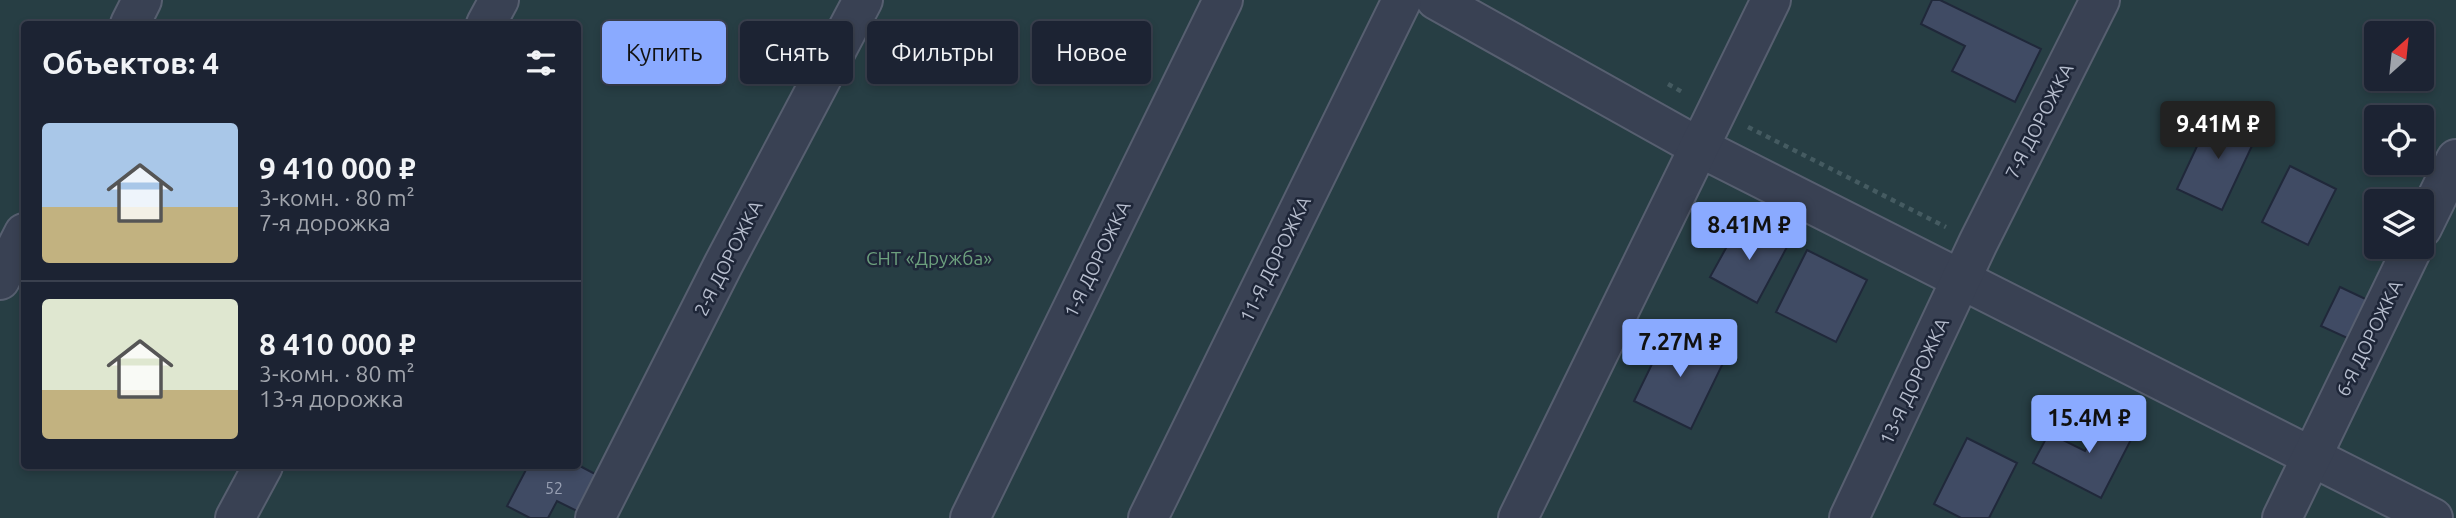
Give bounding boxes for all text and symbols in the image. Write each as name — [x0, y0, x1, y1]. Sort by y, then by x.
chip: Купить — [602, 21, 726, 84]
chip: Снять — [740, 21, 853, 84]
chip: Фильтры — [867, 21, 1018, 84]
chip: Новое — [1032, 21, 1151, 84]
north arrow — [2364, 21, 2434, 91]
map controls — [2364, 21, 2434, 259]
icon: filters — [522, 44, 560, 82]
text: Объектов: 4 — [42, 46, 219, 80]
street label: 7-Я ДОРОЖКА — [2000, 59, 2078, 182]
pin: 9.41M ₽ — [2153, 102, 2283, 161]
button: locate — [2364, 105, 2434, 175]
text: 9.41M ₽ — [2176, 111, 2260, 136]
icon: home — [98, 151, 182, 235]
text: 9 410 000 ₽ — [259, 151, 416, 185]
text: 3-комн. · 80 m² — [259, 185, 415, 210]
button: layers — [2364, 189, 2434, 259]
street label: 11-Я ДОРОЖКА — [1235, 192, 1315, 326]
street label: 2-Я ДОРОЖКА — [689, 196, 767, 319]
street label: 1-Я ДОРОЖКА — [1059, 197, 1135, 321]
pin: 8.41M ₽ — [1684, 202, 1814, 262]
text: 7-я дорожка — [259, 210, 391, 235]
text: 8.41M ₽ — [1707, 212, 1791, 237]
park label: СНТ «Дружба» — [866, 247, 992, 269]
street label: 6-Я ДОРОЖКА — [2331, 276, 2407, 400]
street label: 13-Я ДОРОЖКА — [1875, 314, 1953, 448]
pin: 7.27M ₽ — [1615, 320, 1745, 379]
icon: home — [98, 327, 182, 411]
text: 8 410 000 ₽ — [259, 327, 416, 361]
text: 7.27M ₽ — [1638, 329, 1722, 354]
text: 3-комн. · 80 m² — [259, 361, 415, 386]
text: 13-я дорожка — [259, 386, 404, 411]
pin: 15.4M ₽ — [2024, 396, 2154, 455]
text: 15.4M ₽ — [2047, 405, 2131, 430]
house number: 52 — [545, 479, 563, 497]

